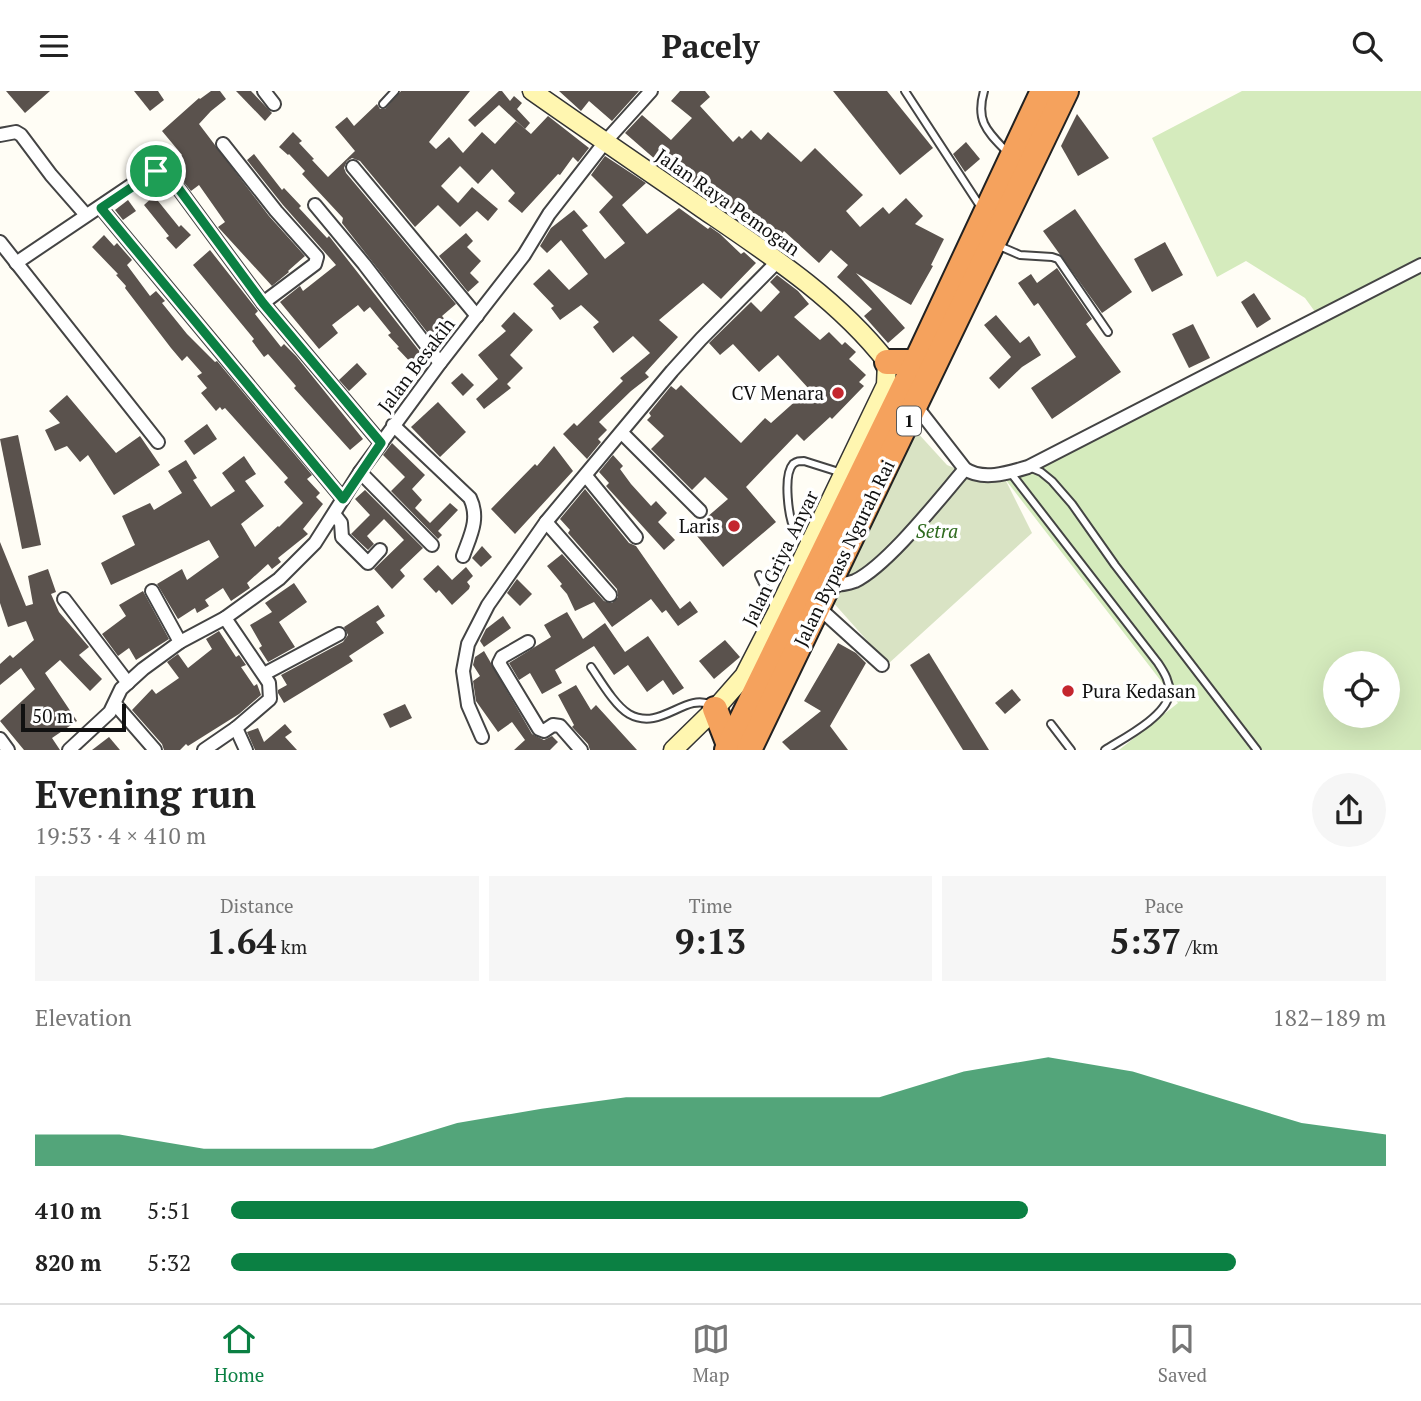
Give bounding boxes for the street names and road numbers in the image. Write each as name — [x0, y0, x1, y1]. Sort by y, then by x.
street label: Jalan Raya Pemogan — [651, 142, 805, 261]
street label: Jalan Besakih — [372, 312, 460, 417]
road number: 1 — [897, 407, 921, 435]
street label: Jalan Bypass Ngurah Rai — [787, 455, 900, 650]
street label: Jalan Griya Anyar — [736, 485, 823, 630]

